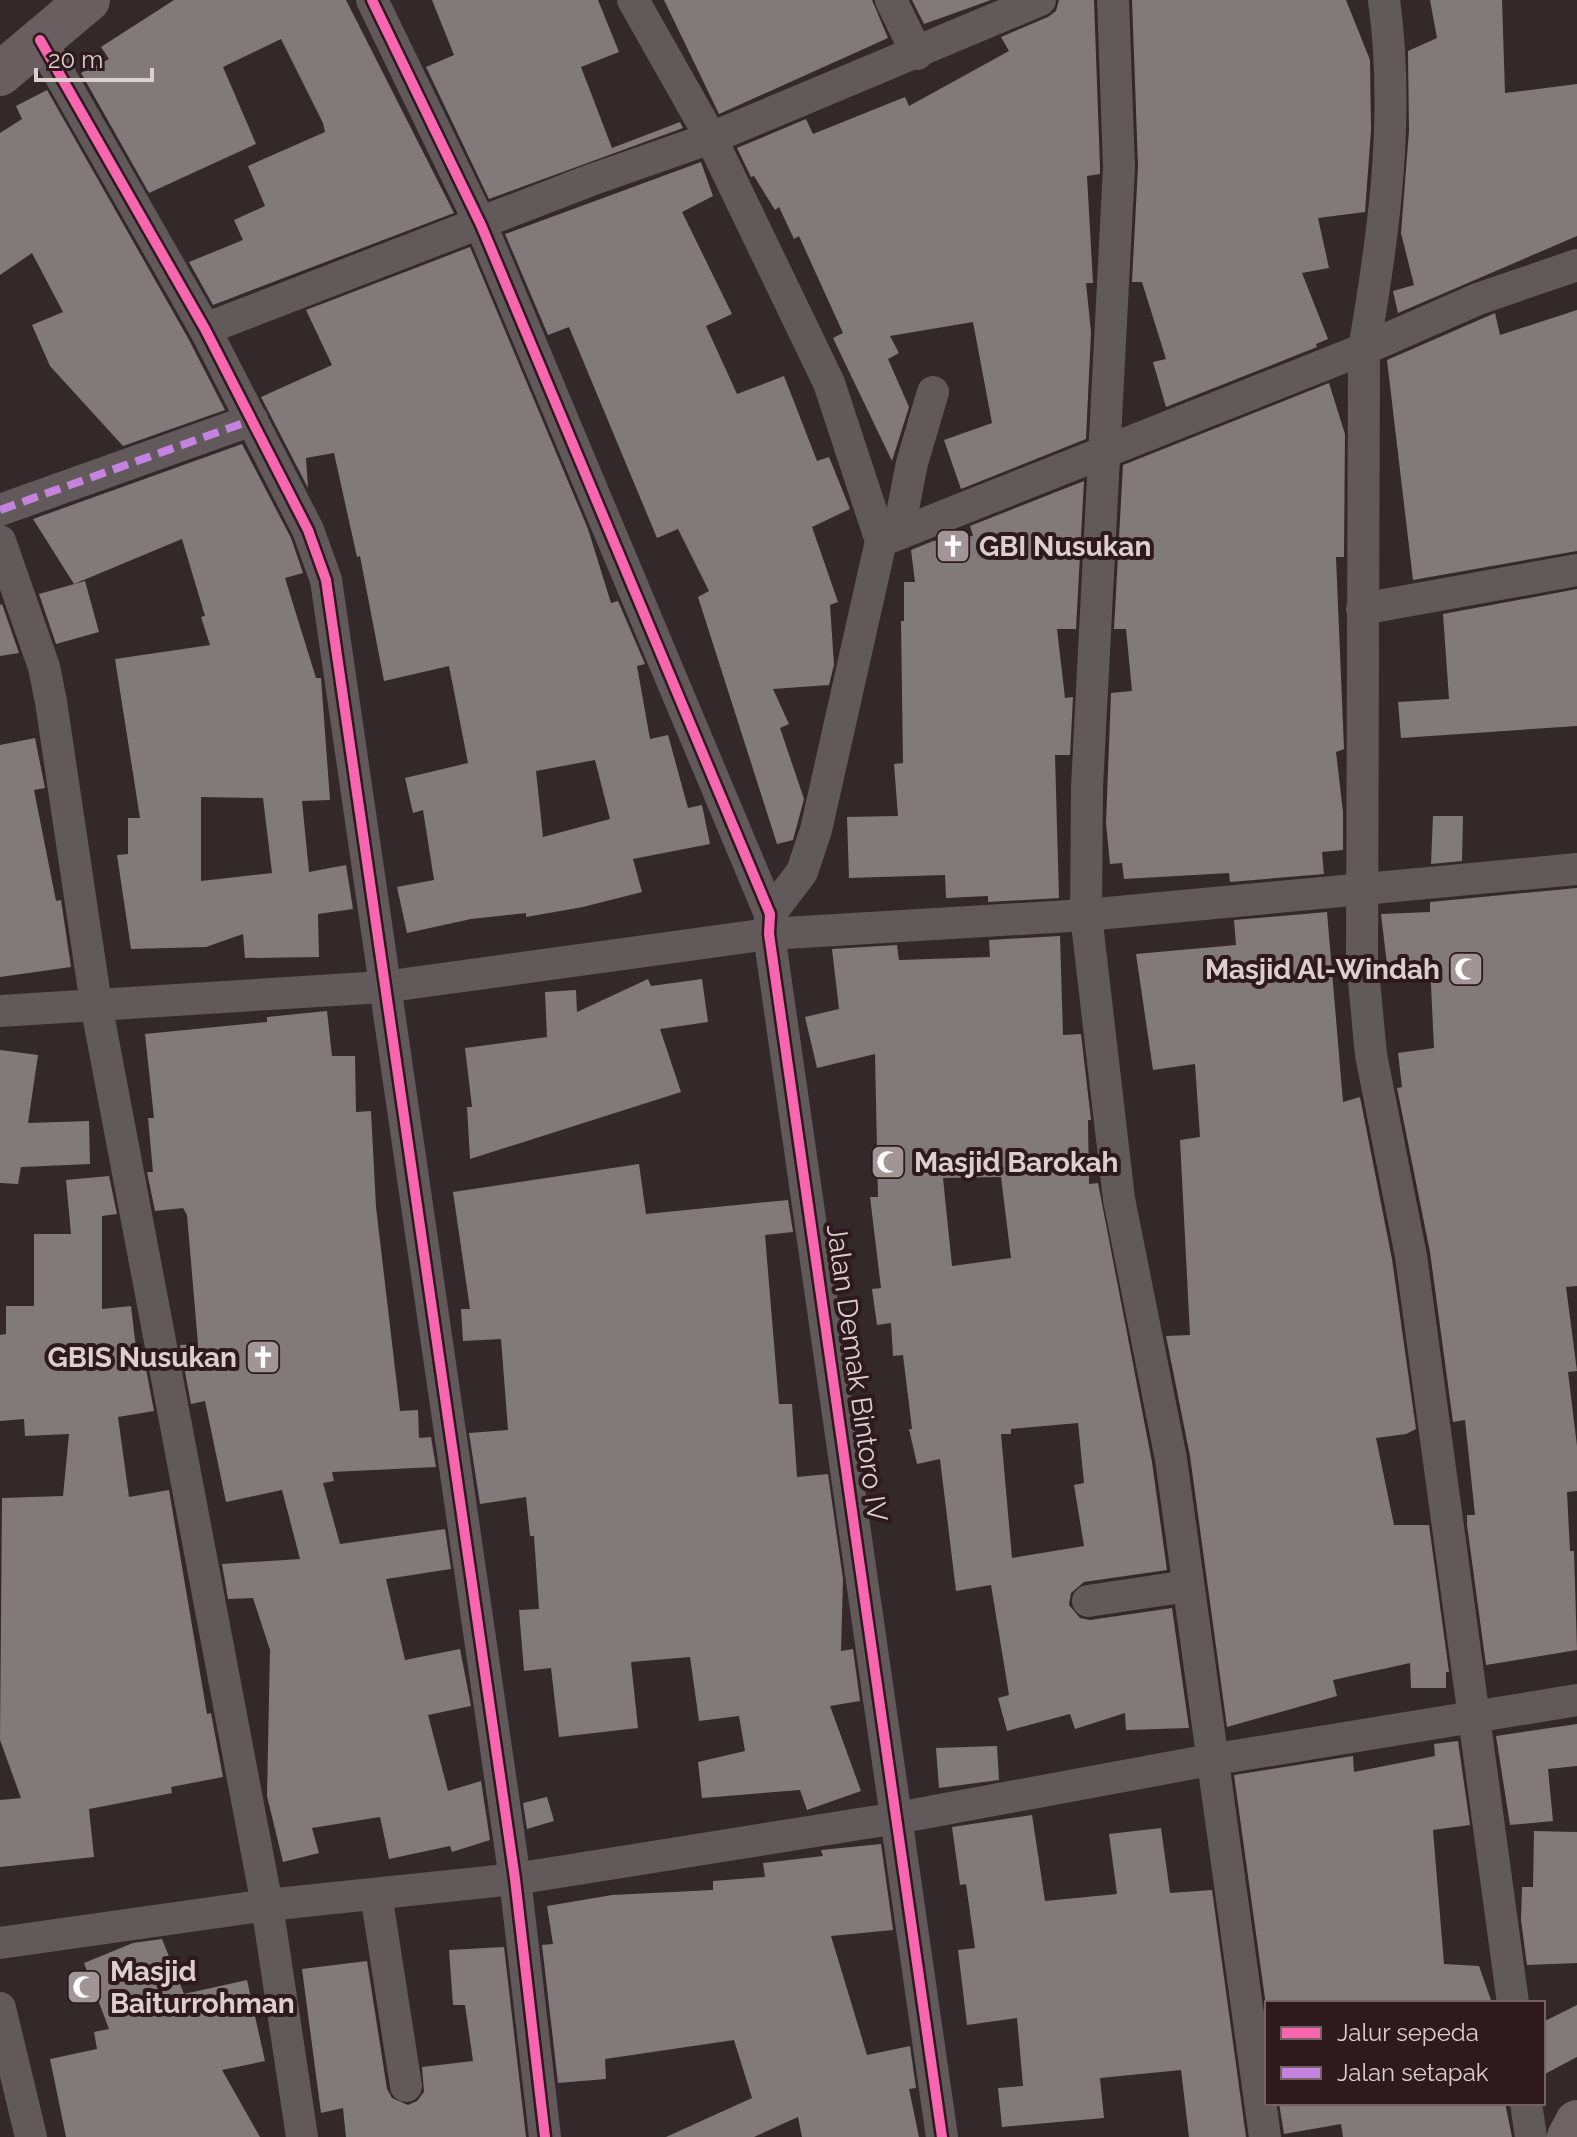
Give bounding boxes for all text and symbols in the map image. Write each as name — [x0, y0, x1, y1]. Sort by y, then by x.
scale bar — [36, 32, 152, 82]
text: 20 m — [48, 45, 103, 74]
church icon: GBI Nusukan — [934, 527, 972, 565]
place label: GBI Nusukan — [979, 530, 1151, 563]
mosque icon: Masjid Al-Windah — [1447, 950, 1485, 988]
place label: Masjid Al-Windah — [1205, 953, 1440, 986]
mosque icon: Masjid Barokah — [869, 1143, 907, 1181]
place label: Masjid Barokah — [914, 1146, 1118, 1179]
street label: Jalan Demak Bintoro IV — [820, 1222, 894, 1524]
church icon: GBIS Nusukan — [244, 1338, 282, 1376]
place label: GBIS Nusukan — [47, 1341, 237, 1374]
place label: Masjid Baiturrohman — [110, 1955, 295, 2020]
mosque icon: Masjid Baiturrohman — [65, 1968, 103, 2006]
legend — [1265, 2001, 1545, 2105]
text: Jalur sepeda — [1337, 2018, 1479, 2047]
text: Jalan setapak — [1337, 2058, 1489, 2087]

